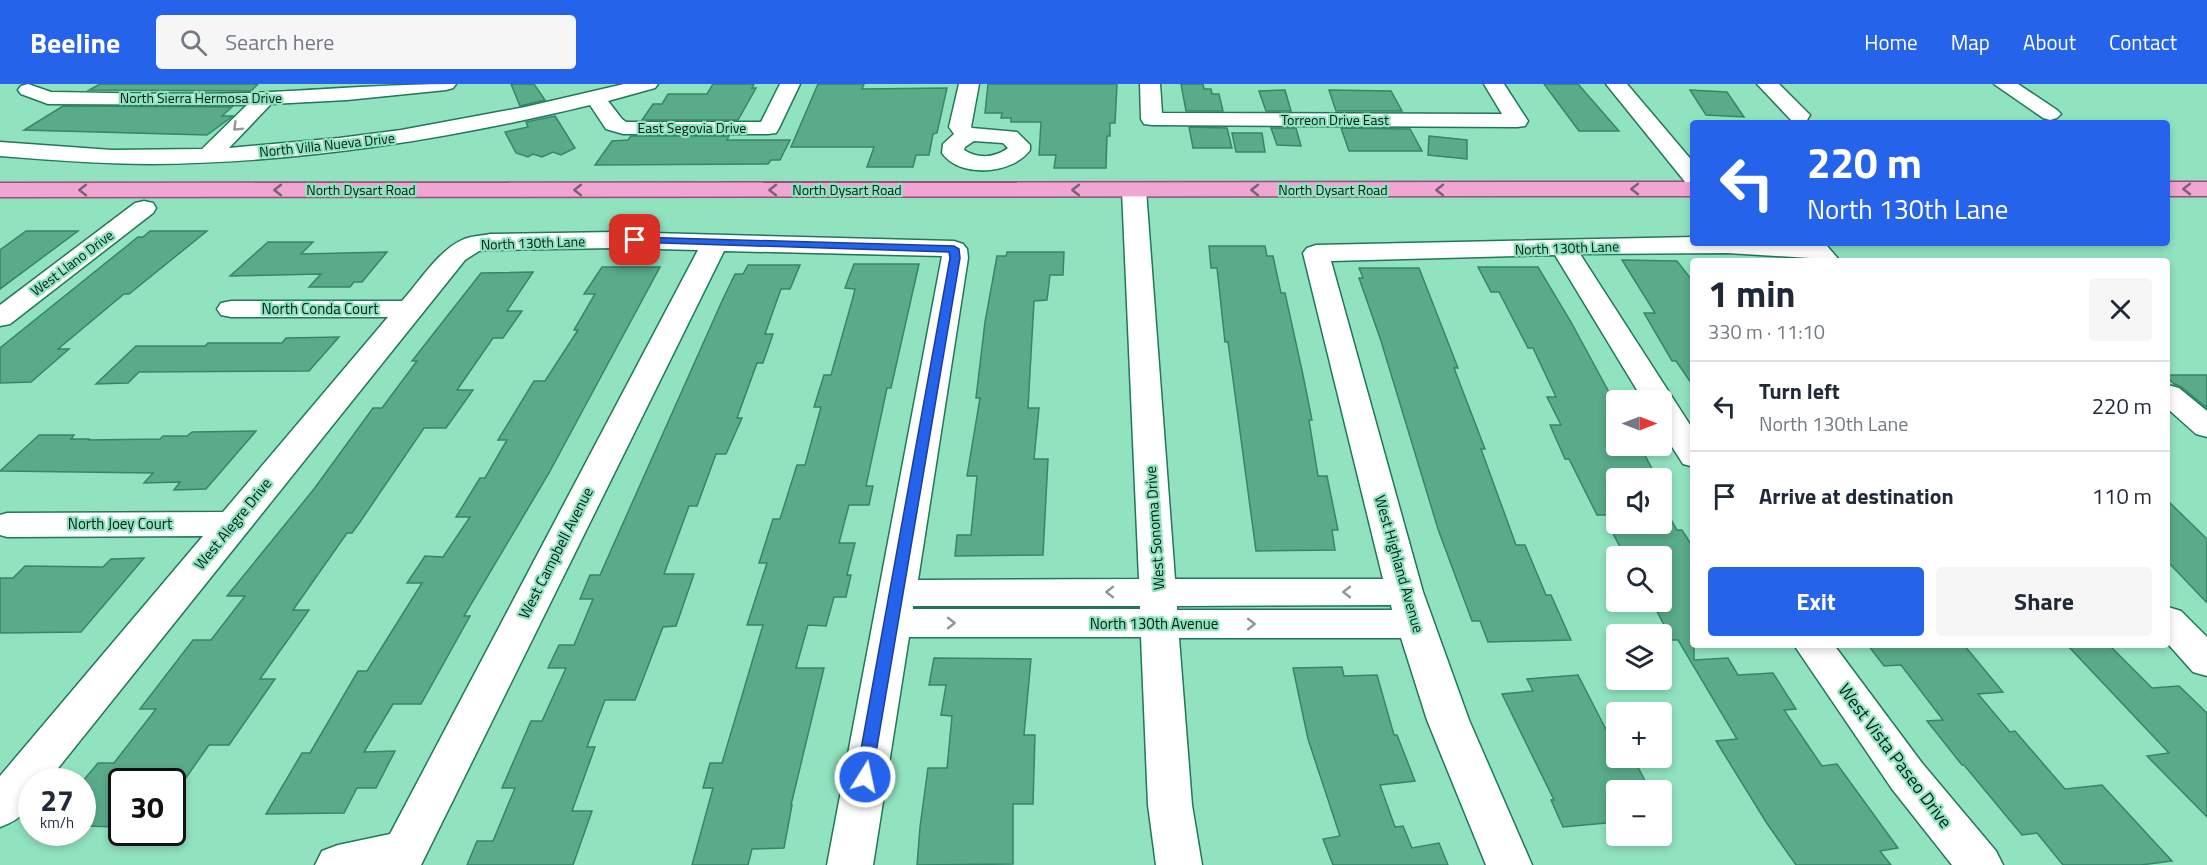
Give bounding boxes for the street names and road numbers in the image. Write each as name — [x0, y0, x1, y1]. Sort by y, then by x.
street label: North Sierra Hermosa Drive — [120, 87, 282, 108]
street label: Torreon Drive East — [1281, 109, 1389, 130]
street label: East Segovia Drive — [638, 117, 746, 138]
street label: North Villa Nueva Drive — [258, 127, 396, 162]
street label: North Dysart Road — [306, 179, 416, 200]
street label: North Dysart Road — [792, 179, 902, 200]
street label: North Dysart Road — [1278, 179, 1388, 200]
street label: West Llano Drive — [26, 224, 118, 301]
street label: North 130th Lane — [480, 230, 586, 255]
street label: North 130th Lane — [1514, 235, 1620, 260]
street label: North Conda Court — [262, 297, 379, 320]
street label: West Sonoma Drive — [1139, 465, 1170, 591]
street label: West Alegre Drive — [188, 473, 277, 575]
street label: West Campbell Avenue — [512, 483, 599, 623]
street label: West Highland Avenue — [1369, 492, 1430, 636]
street label: North Joey Court — [68, 512, 173, 535]
street label: North 130th Avenue — [1090, 612, 1218, 635]
street label: West Vista Paseo Drive — [1832, 678, 1959, 834]

